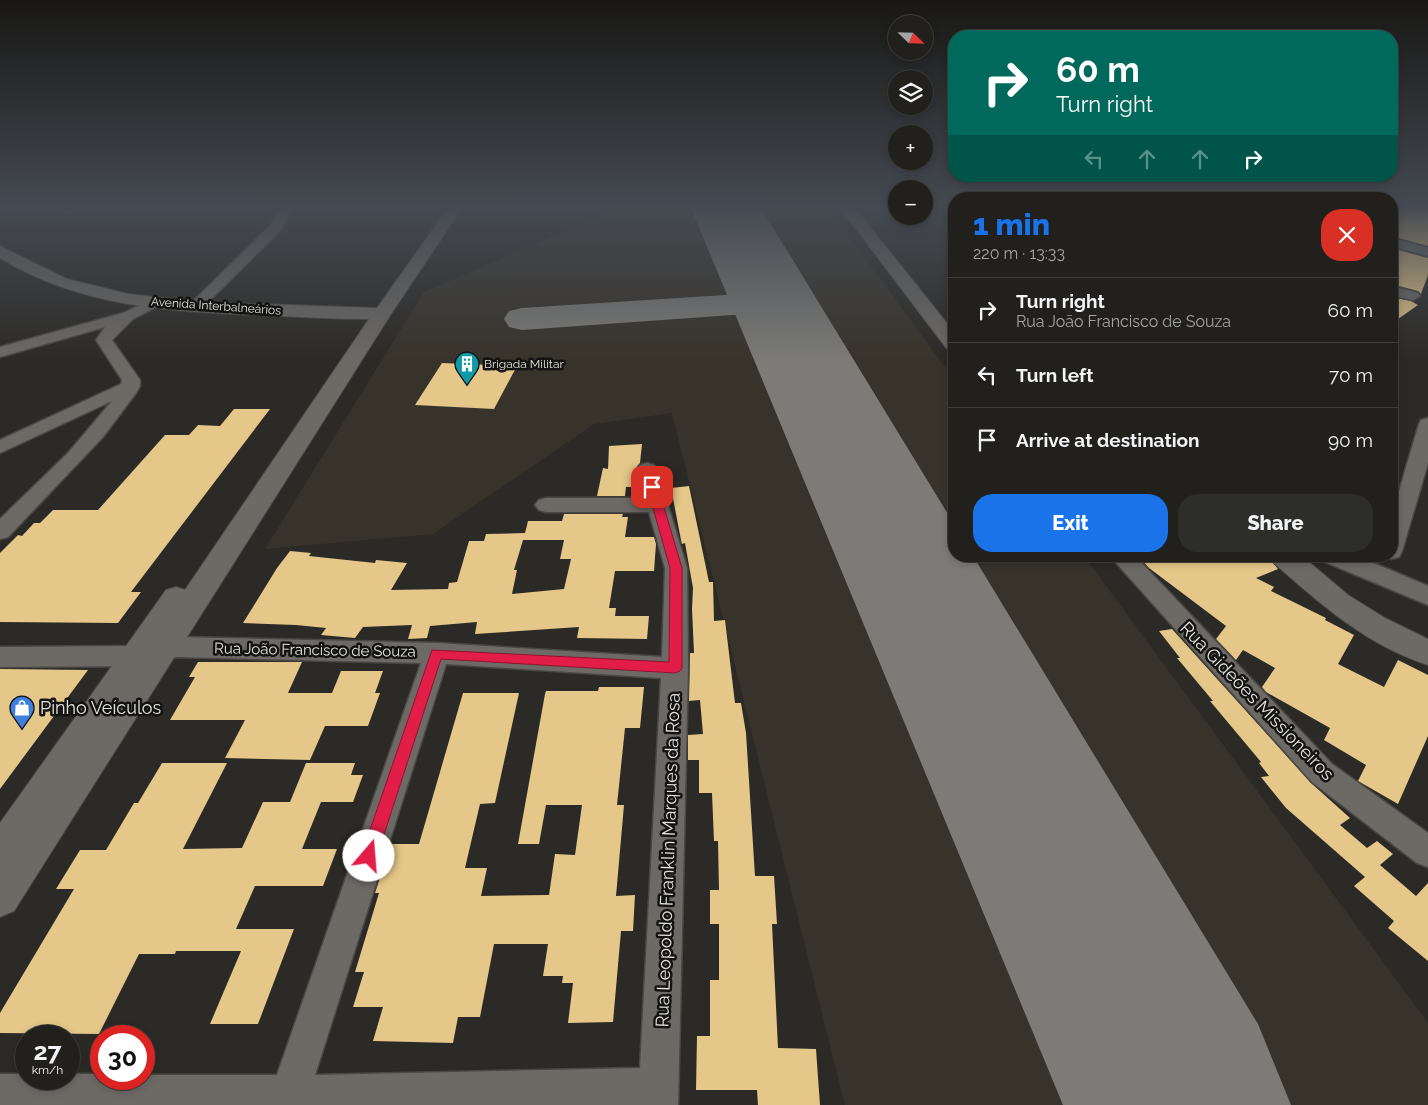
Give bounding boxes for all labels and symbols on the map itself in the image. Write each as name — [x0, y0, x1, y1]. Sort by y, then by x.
north arrow — [888, 15, 932, 60]
street label: Avenida Interbalneários — [151, 294, 282, 318]
building icon: Brigada Militar — [454, 351, 480, 385]
place label: Brigada Militar — [484, 357, 564, 371]
pin — [631, 466, 673, 508]
street label: Rua Gideões Missioneiros — [1176, 617, 1339, 784]
street label: Rua João Francisco de Souza — [214, 639, 416, 661]
street label: Rua Leopoldo Franklin Marques da Rosa — [651, 692, 684, 1028]
shop icon: Pinho Veículos — [9, 695, 35, 729]
place label: Pinho Veículos — [40, 697, 161, 718]
position arrow — [342, 829, 394, 881]
speed limit sign: 30 — [90, 1025, 155, 1090]

